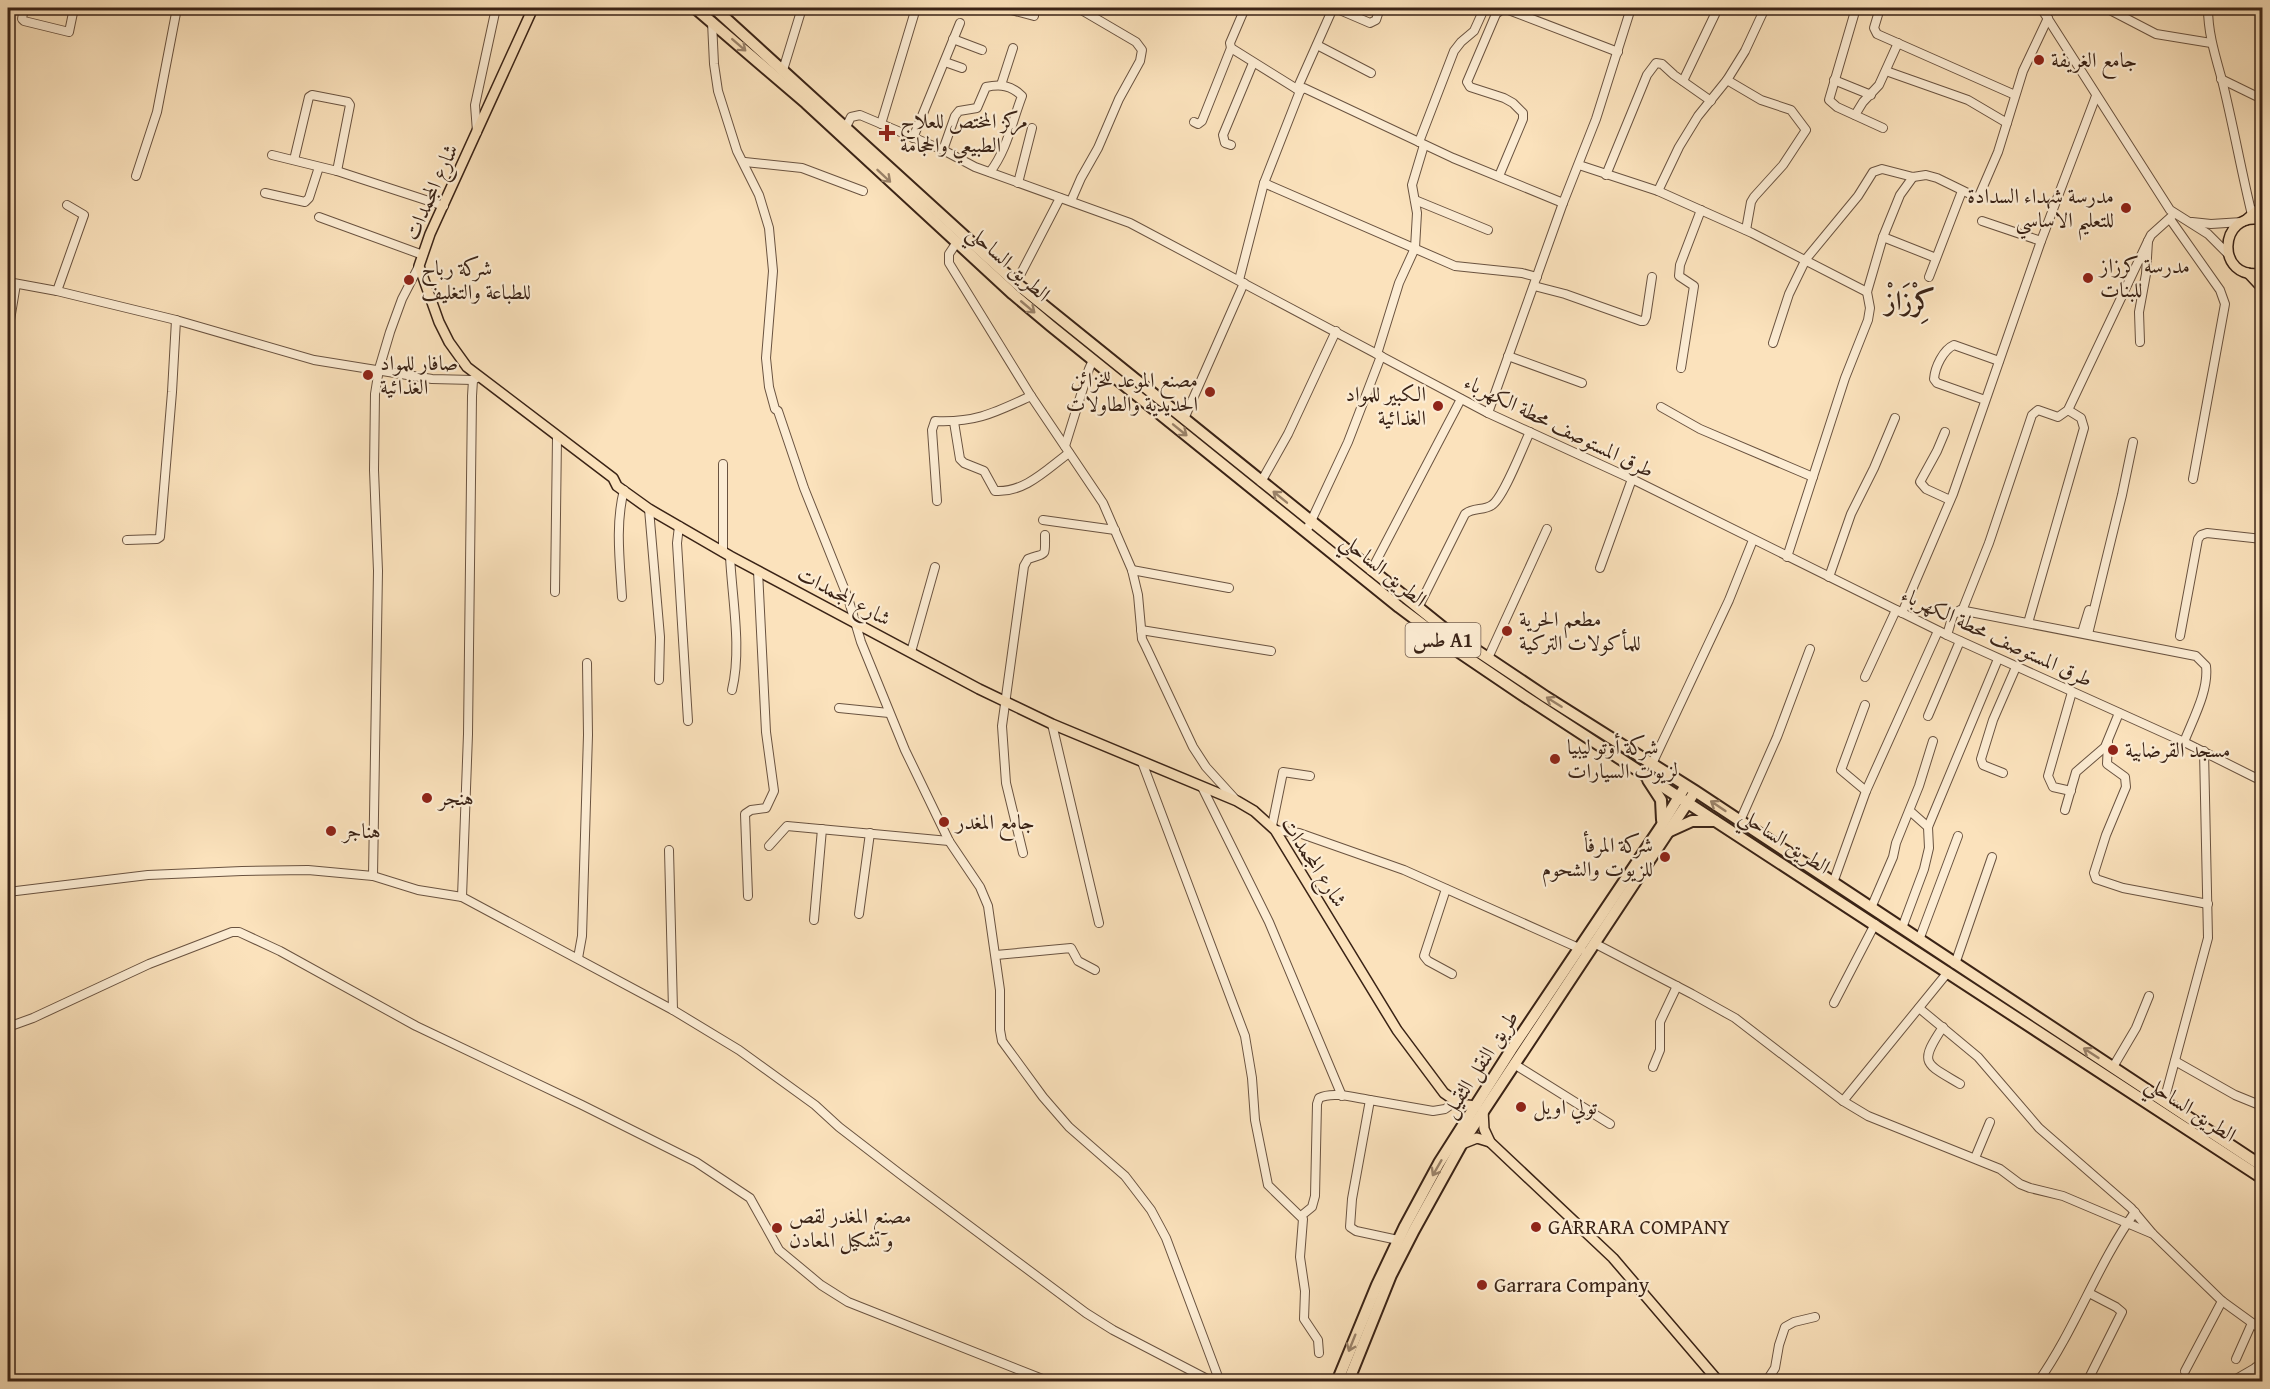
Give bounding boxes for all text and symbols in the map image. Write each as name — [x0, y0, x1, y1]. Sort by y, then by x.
one-way arrow — [731, 38, 746, 52]
place label: جامع الغريفة — [2051, 44, 2137, 79]
marker: جامع الغريفة — [2032, 53, 2046, 67]
place label: مركز المختص للعلاج الطبيعي والحجامة — [900, 105, 1028, 164]
marker: مركز المختص للعلاج الطبيعي والحجامة — [878, 124, 896, 142]
street label: شارع المجمدات — [396, 139, 468, 246]
one-way arrow — [877, 169, 892, 183]
place label: مدرسة شهداء السدادة للتعليم الاساسي — [1967, 180, 2114, 241]
marker: مدرسة شهداء السدادة للتعليم الاساسي — [2119, 201, 2133, 215]
street label: الطريق الساحلي — [958, 217, 1058, 312]
place label: مدرسة كرزاز للبنات — [2098, 250, 2190, 305]
place label: شركة رباح للطباعة والتغليف — [421, 252, 531, 307]
marker: مدرسة كرزاز للبنات — [2081, 271, 2095, 285]
marker: شركة رباح للطباعة والتغليف — [402, 273, 416, 287]
district label: كِرْزَازْ — [1882, 280, 1935, 324]
one-way arrow — [1020, 300, 1035, 314]
place label: صافار للمواد الغذائية — [380, 347, 458, 402]
place label: مصنع الموعد للخزائن الحديدية والطاولات — [1066, 364, 1198, 419]
street label: طرق المستوصف محطة الكهرباء — [1459, 366, 1660, 485]
marker: صافار للمواد الغذائية — [361, 368, 375, 382]
place label: الكبير للمواد الغذائية — [1346, 378, 1426, 433]
marker: مصنع الموعد للخزائن الحديدية والطاولات — [1203, 385, 1217, 399]
marker: الكبير للمواد الغذائية — [1431, 399, 1445, 413]
one-way arrow — [1172, 423, 1188, 436]
one-way arrow — [1272, 491, 1288, 504]
street label: الطريق الساحلي — [1332, 525, 1434, 618]
street label: شارع المجمدات — [790, 558, 897, 636]
street label: طرق المستوصف محطة الكهرباء — [1896, 579, 2098, 695]
place label: مطعم الحرية للمأكولات التركية — [1519, 603, 1641, 658]
road number: طس A1 — [1406, 623, 1480, 657]
marker: مطعم الحرية للمأكولات التركية — [1500, 624, 1514, 638]
one-way arrow — [1546, 696, 1563, 708]
place label: شركة أوتو ليبيا لزيوت السيارات — [1567, 731, 1678, 786]
place label: مسجد القرضابية — [2125, 734, 2230, 765]
marker: مسجد القرضابية — [2106, 743, 2120, 757]
marker: شركة أوتو ليبيا لزيوت السيارات — [1548, 752, 1562, 766]
place label: هنجر — [437, 782, 474, 813]
marker: هنجر — [420, 791, 434, 805]
one-way arrow — [1710, 800, 1727, 813]
street label: الطريق الساحلي — [1731, 800, 1837, 886]
place label: جامع المغدر — [954, 806, 1035, 841]
street label: شارع المجمدات — [1271, 810, 1355, 915]
place label: هناجر — [341, 815, 381, 846]
marker: جامع المغدر — [937, 815, 951, 829]
marker: هناجر — [324, 824, 338, 838]
place label: شركة المرفأ للزيوت والشحوم — [1542, 829, 1653, 887]
marker: شركة المرفأ للزيوت والشحوم — [1658, 850, 1672, 864]
street label: طريق النقل الثقيل — [1433, 1004, 1526, 1124]
one-way arrow — [2083, 1047, 2100, 1059]
street label: الطريق الساحلي — [2137, 1068, 2243, 1154]
place label: تولي اويل — [1533, 1091, 1598, 1124]
marker: تولي اويل — [1514, 1100, 1528, 1114]
one-way arrow — [1430, 1159, 1442, 1176]
place label: مصنع المغدر لقص و تشكيل المعادن — [789, 1200, 911, 1255]
place label: GARRARA COMPANY — [1548, 1211, 1730, 1242]
marker: GARRARA COMPANY — [1529, 1220, 1543, 1234]
marker: مصنع المغدر لقص و تشكيل المعادن — [770, 1221, 784, 1235]
place label: Garrara Company — [1494, 1269, 1650, 1300]
marker: Garrara Company — [1475, 1278, 1489, 1292]
one-way arrow — [1346, 1334, 1357, 1352]

